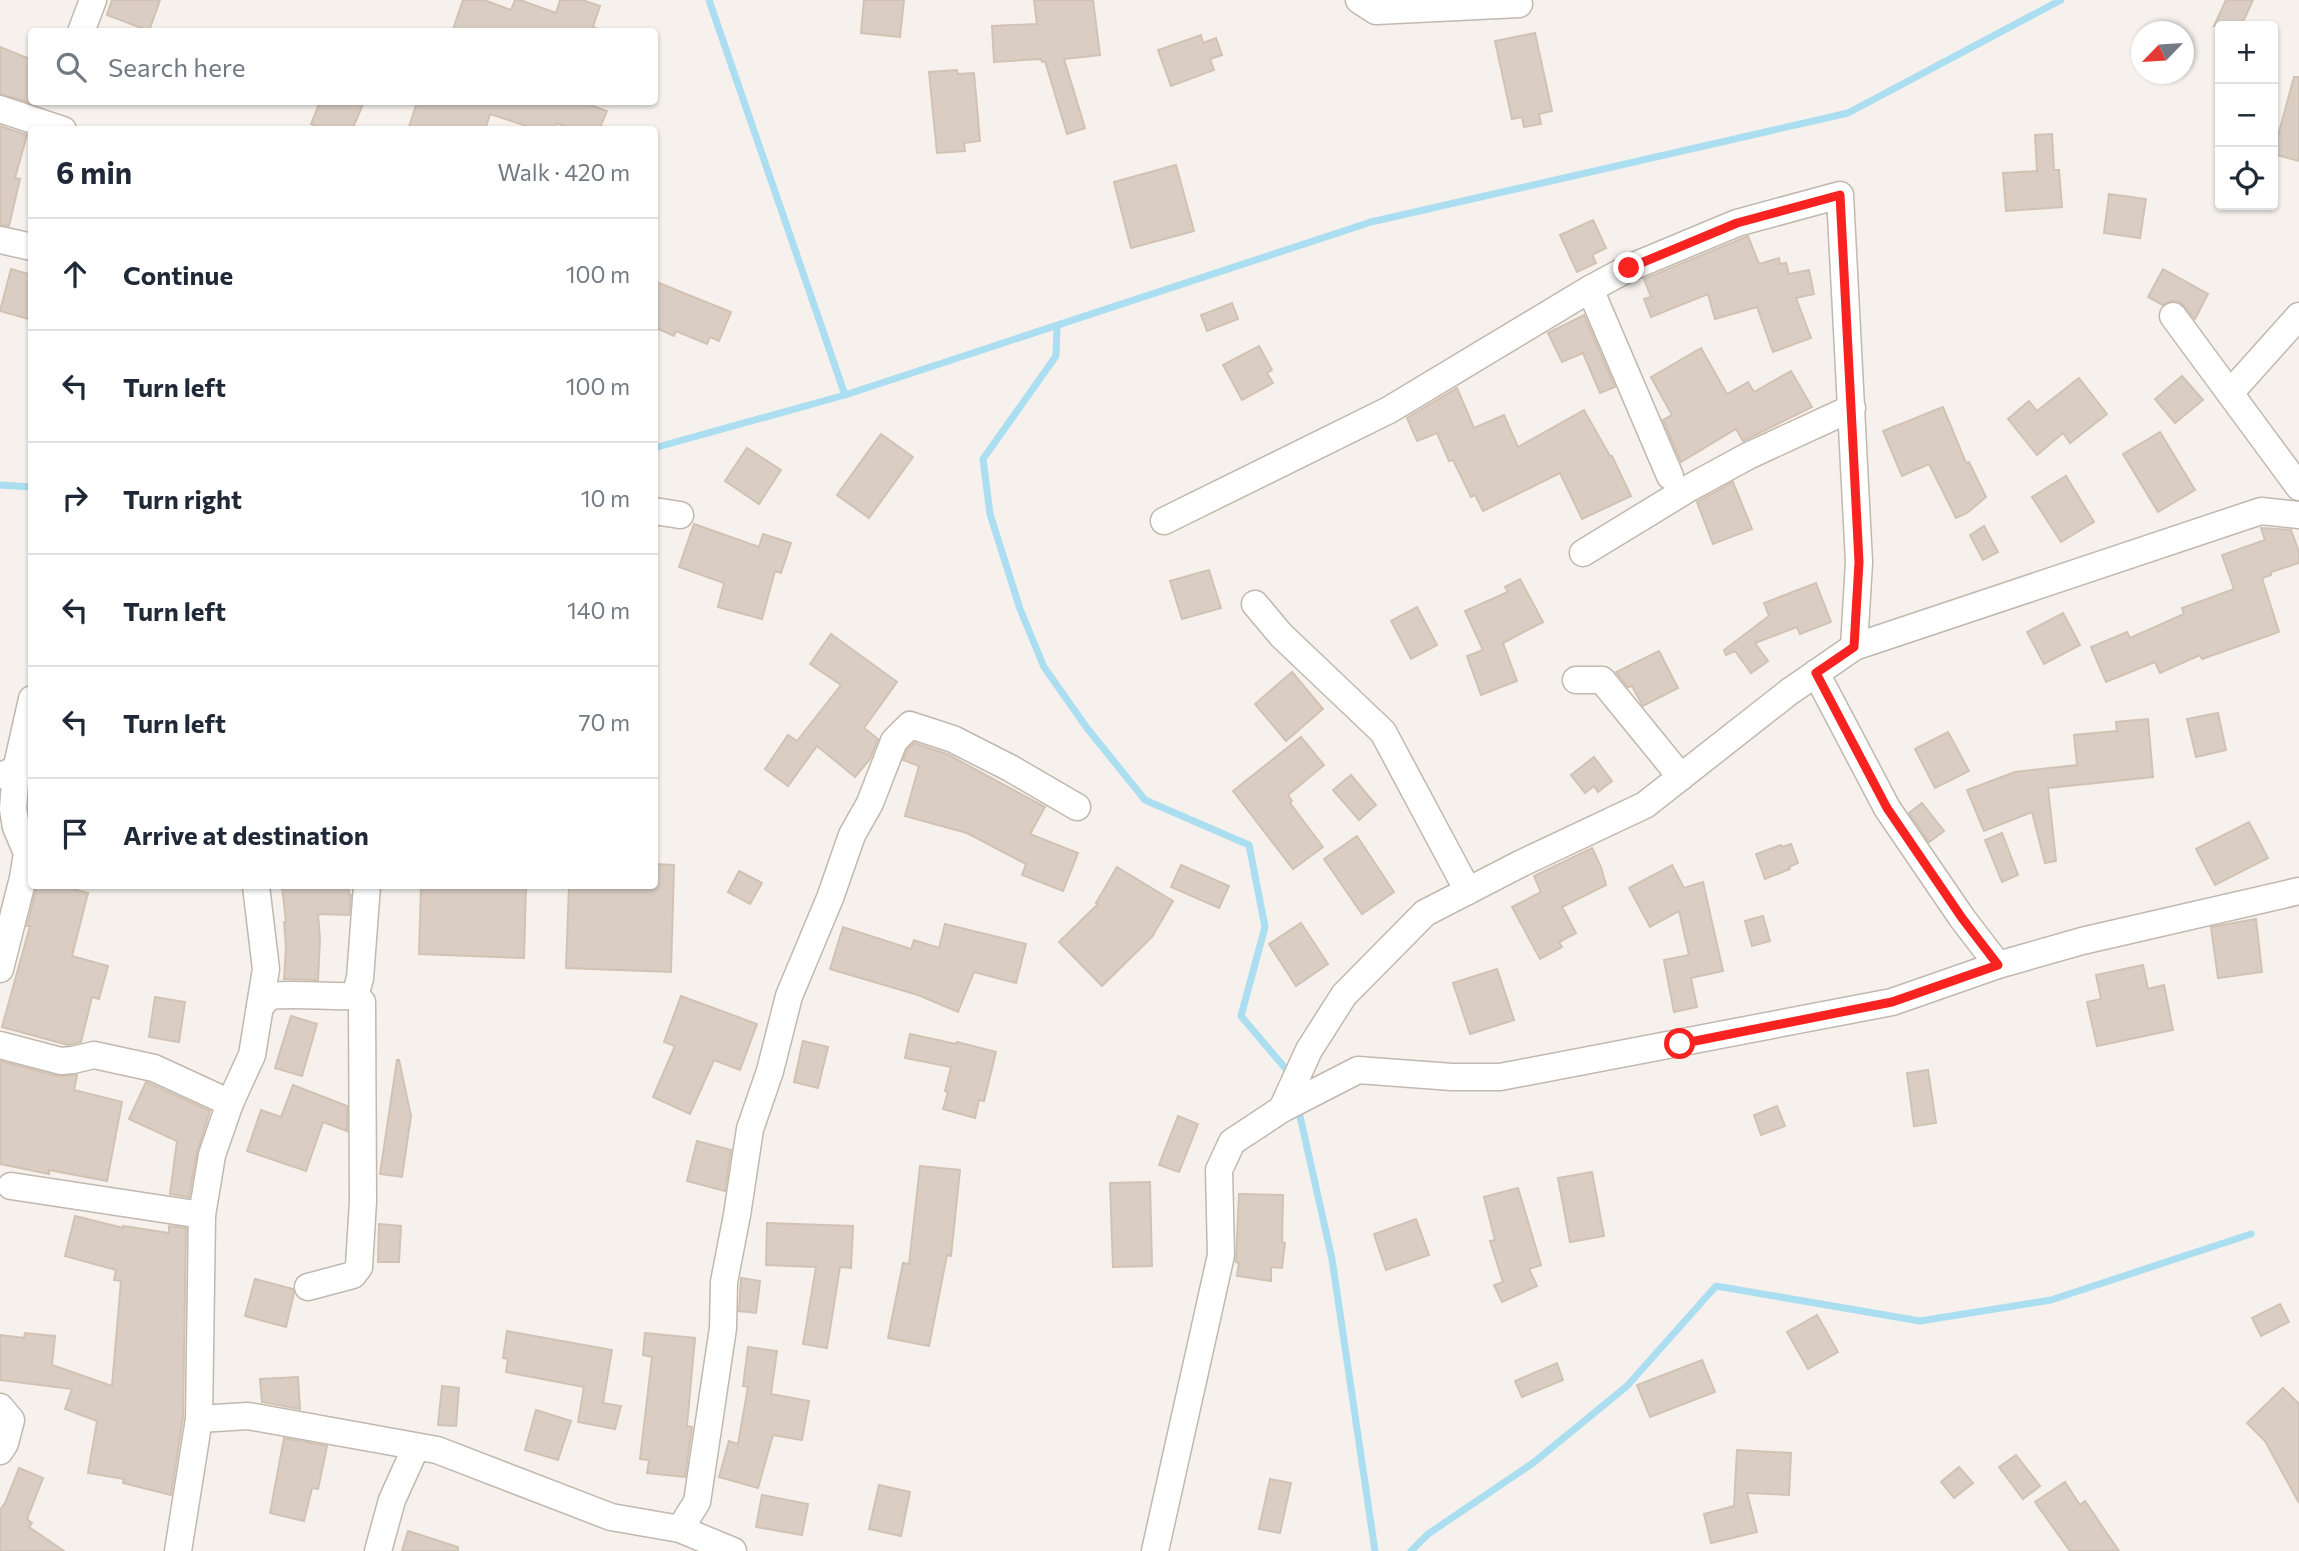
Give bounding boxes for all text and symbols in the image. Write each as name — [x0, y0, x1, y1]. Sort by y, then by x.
north arrow — [2131, 21, 2194, 84]
map controls — [2215, 21, 2278, 210]
button: + — [2215, 21, 2278, 84]
search box — [28, 28, 658, 105]
icon: search — [52, 48, 90, 86]
text: Search here — [108, 51, 246, 82]
button: − — [2215, 84, 2278, 147]
button: locate — [2215, 147, 2278, 210]
text: 6 min — [56, 153, 132, 190]
text: Walk · 420 m — [498, 158, 630, 186]
route end — [1613, 252, 1644, 283]
icon: ahead — [56, 255, 94, 293]
text: Continue — [123, 259, 233, 290]
text: 100 m — [566, 260, 630, 288]
icon: left — [56, 367, 94, 405]
text: Turn left — [123, 371, 226, 402]
text: 100 m — [566, 372, 630, 400]
icon: right — [56, 479, 94, 517]
text: Turn right — [123, 483, 242, 514]
text: 10 m — [581, 484, 630, 512]
icon: left — [56, 591, 94, 629]
text: Turn left — [123, 595, 226, 626]
text: 140 m — [567, 596, 630, 624]
icon: left — [56, 703, 94, 741]
text: Turn left — [123, 707, 226, 738]
text: 70 m — [578, 708, 630, 736]
icon: arrive — [56, 815, 94, 853]
text: Arrive at destination — [123, 819, 369, 850]
route start — [1664, 1028, 1695, 1059]

